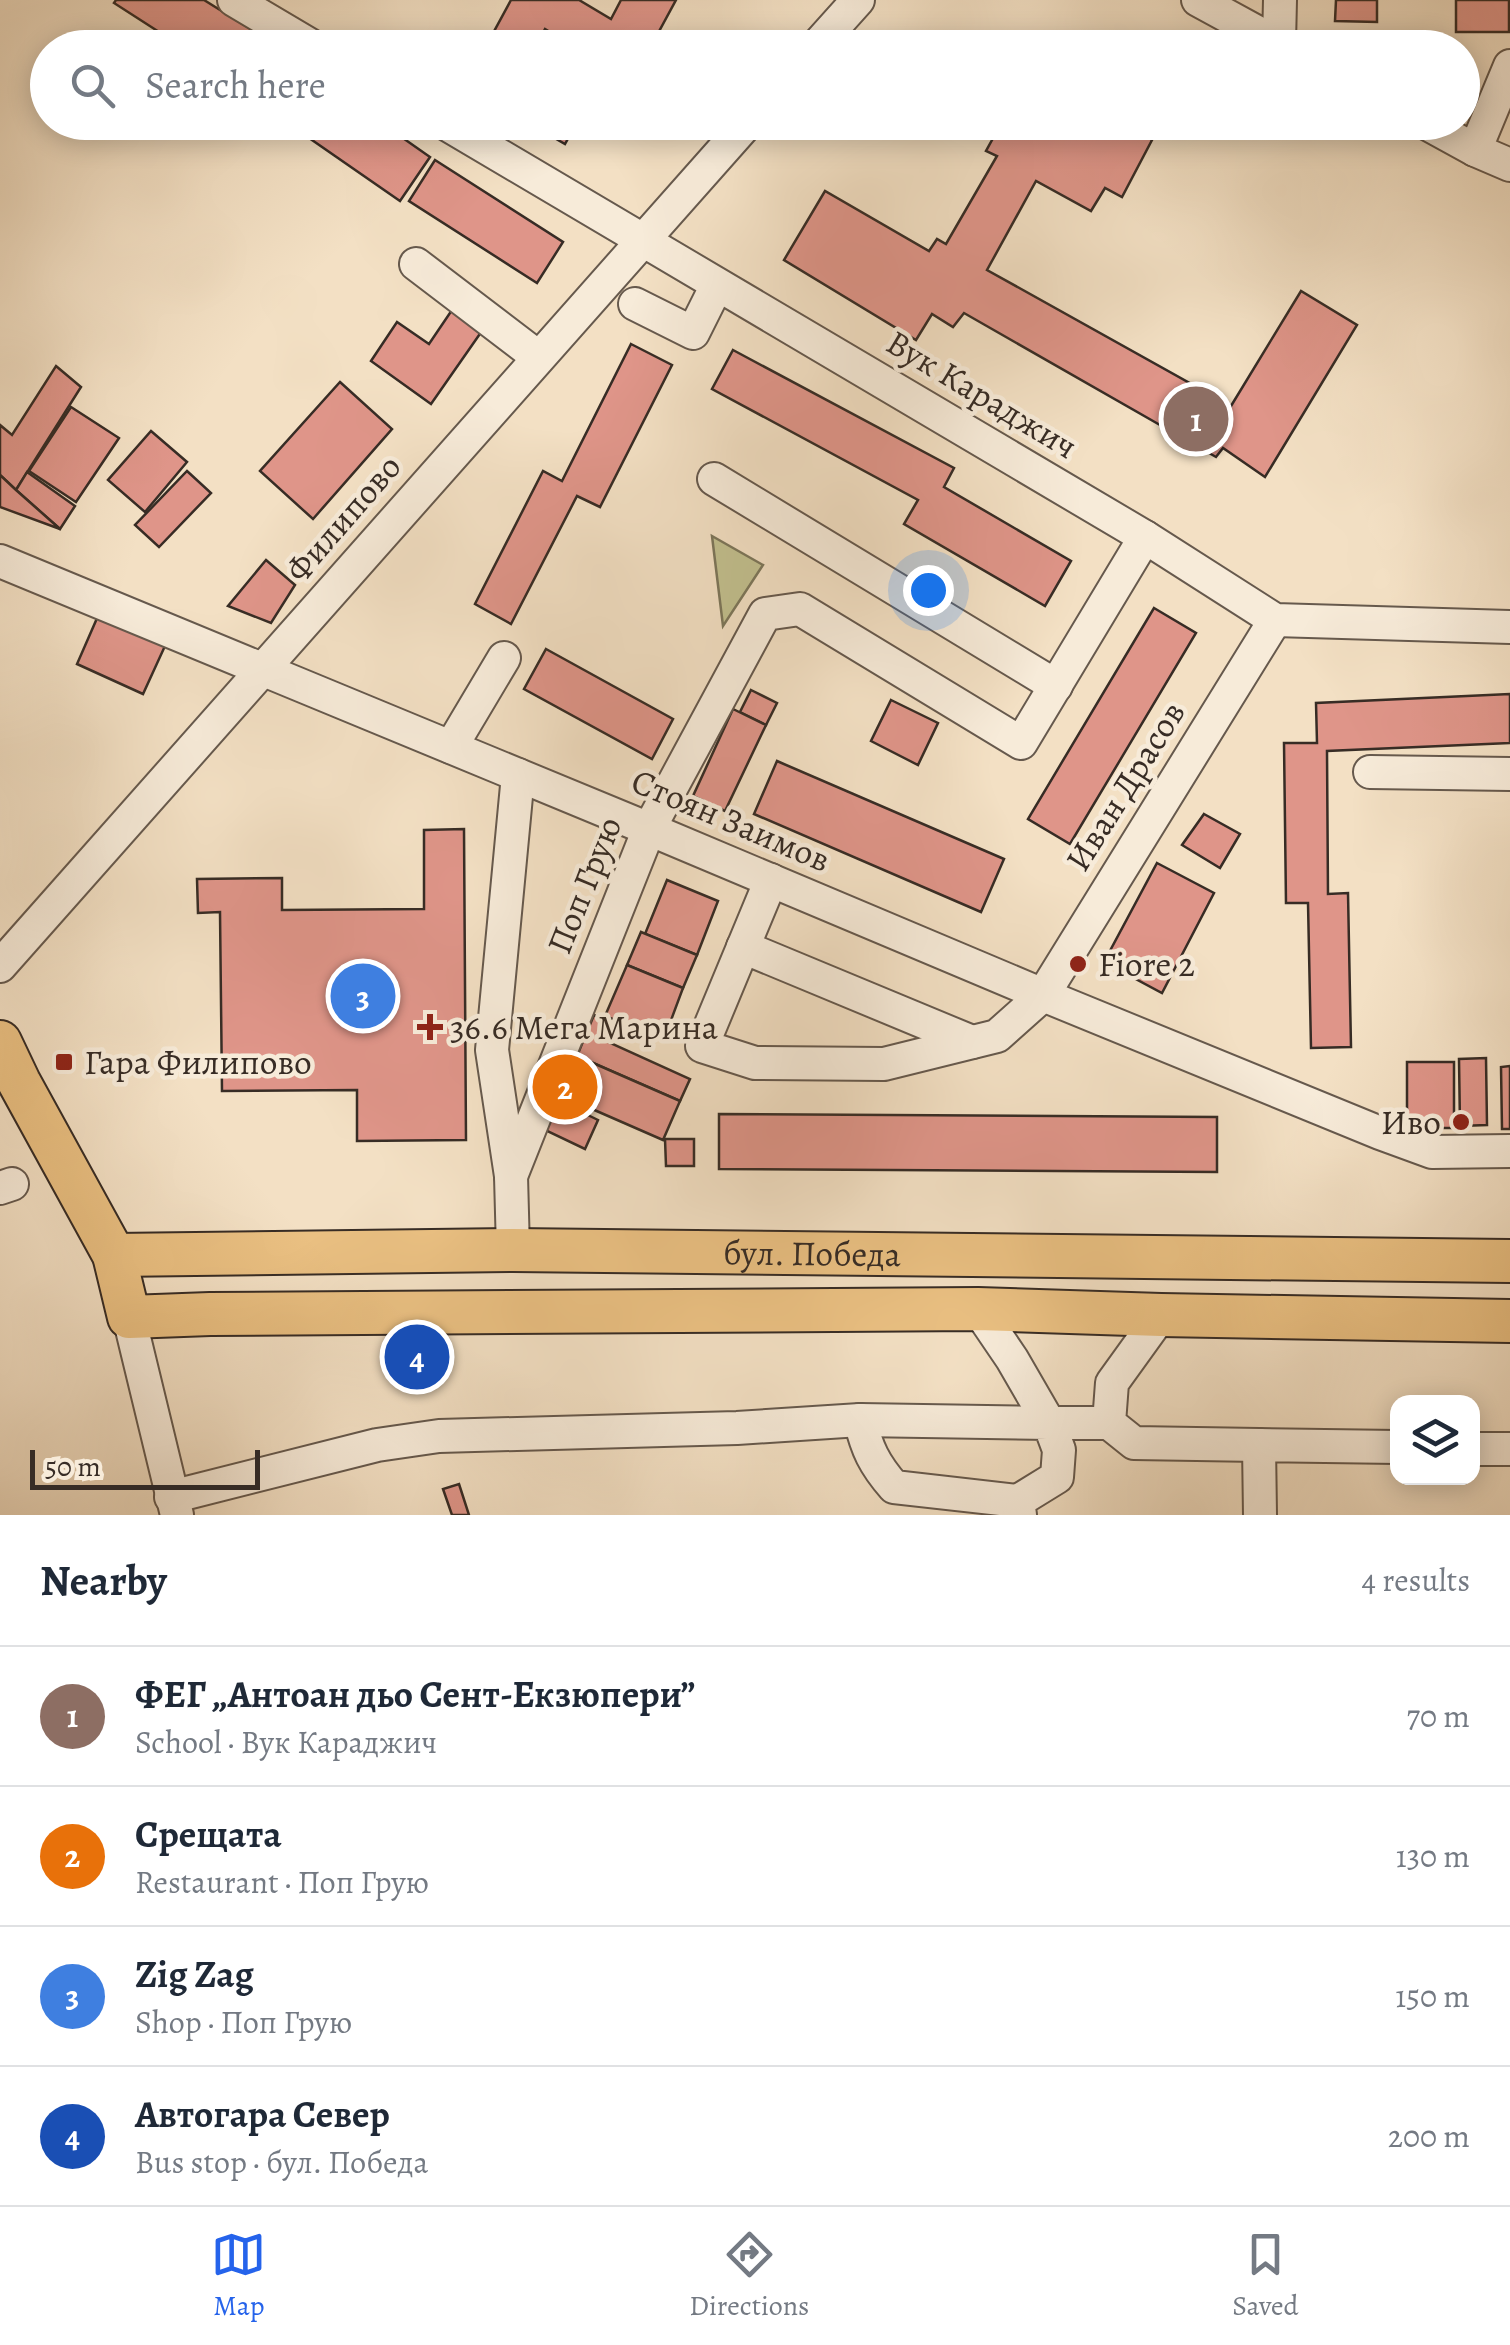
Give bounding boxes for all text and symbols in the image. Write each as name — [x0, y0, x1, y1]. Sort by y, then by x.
search box — [30, 30, 1480, 140]
icon: search — [65, 58, 120, 113]
text: Search here — [145, 59, 326, 111]
street label: Вук Караджич — [878, 318, 1086, 470]
pin: 1 — [1164, 382, 1228, 456]
street label: Филипово — [274, 444, 412, 592]
your location — [903, 565, 954, 616]
street label: Иван Драсов — [1054, 692, 1196, 880]
street label: Стоян Заимов — [624, 757, 838, 883]
street label: Поп Грую — [535, 809, 633, 961]
place label: Fiore 2 — [1098, 940, 1195, 988]
marker: Fiore 2 — [1067, 953, 1089, 975]
pin: 3 — [330, 958, 396, 1034]
place label: 36.6 Мега Марина — [450, 1003, 718, 1051]
marker: 36.6 Мега Марина — [419, 1016, 441, 1038]
place label: Гара Филипово — [84, 1038, 312, 1086]
pin: 2 — [532, 1050, 598, 1124]
marker: Гара Филипово — [53, 1051, 75, 1073]
place label: Иво — [1381, 1098, 1441, 1146]
marker: Иво — [1450, 1111, 1472, 1133]
street label: бул. Победа — [723, 1228, 901, 1278]
pin: 4 — [384, 1320, 450, 1394]
map controls — [1390, 1395, 1480, 1485]
button: layers — [1390, 1395, 1480, 1485]
scale bar — [30, 1445, 260, 1490]
text: 50 m — [45, 1448, 101, 1486]
text: Nearby — [40, 1552, 167, 1609]
text: 4 results — [1361, 1558, 1470, 1602]
text: ФЕГ „Антоан дьо Сент-Екзюпери” — [135, 1668, 696, 1720]
text: 1 — [67, 1694, 78, 1738]
text: 70 m — [1407, 1694, 1470, 1738]
text: School · Вук Караджич — [135, 1720, 437, 1764]
text: Срещата — [135, 1808, 282, 1860]
text: 2 — [65, 1834, 80, 1878]
text: 130 m — [1396, 1834, 1470, 1878]
text: Restaurant · Поп Грую — [135, 1860, 429, 1904]
text: Zig Zag — [135, 1948, 254, 2000]
text: 3 — [66, 1974, 79, 2018]
text: 150 m — [1395, 1974, 1470, 2018]
text: Shop · Поп Грую — [135, 2000, 352, 2044]
text: Автогара Север — [135, 2088, 390, 2140]
text: 4 — [65, 2114, 80, 2158]
text: 200 m — [1388, 2114, 1470, 2158]
text: Bus stop · бул. Победа — [135, 2140, 428, 2184]
tab: Map — [211, 2227, 266, 2325]
tab: Directions — [689, 2227, 809, 2325]
tab: Saved — [1232, 2227, 1299, 2325]

